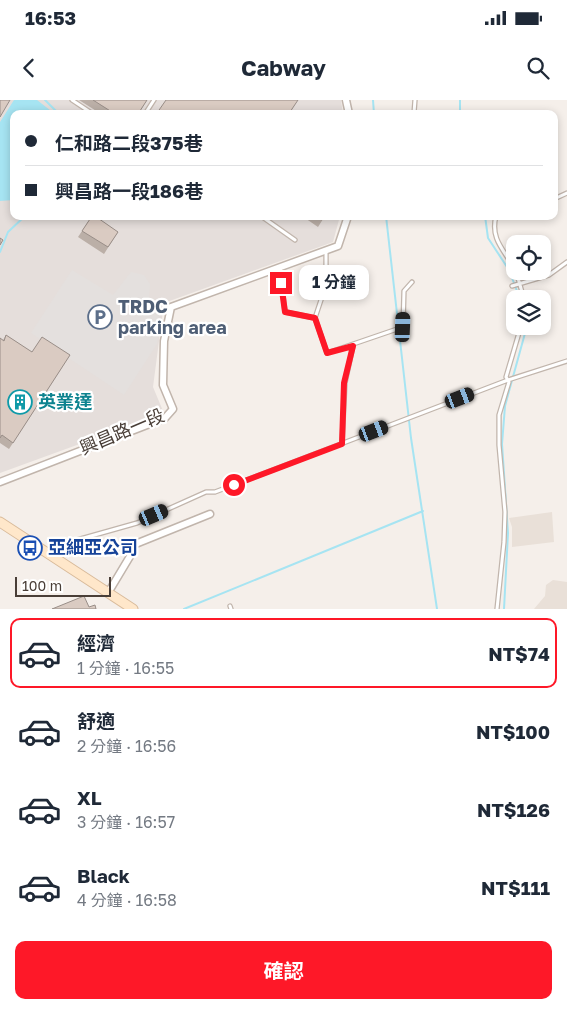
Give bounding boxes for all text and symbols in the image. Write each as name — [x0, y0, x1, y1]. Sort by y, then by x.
text: 16:53 — [25, 6, 76, 29]
icon: back — [15, 54, 43, 82]
text: Cabway — [241, 54, 326, 81]
icon: search — [524, 54, 552, 82]
text: 仁和路二段375巷 — [55, 131, 203, 154]
text: 興昌路一段186巷 — [55, 179, 203, 202]
map controls — [506, 235, 551, 335]
button: locate — [506, 235, 551, 280]
callout: 1 分鐘 — [298, 266, 368, 300]
route end — [270, 272, 292, 294]
text: 1 分鐘 — [312, 272, 356, 292]
button: layers — [506, 290, 551, 335]
place label: TRDC parking area — [118, 295, 227, 338]
parking icon: TRDC parking area — [87, 304, 113, 330]
car — [394, 312, 411, 342]
car — [443, 386, 476, 410]
building icon: 英業達 — [7, 389, 33, 415]
place label: 英業達 — [38, 390, 93, 412]
street label: 興昌路一段 — [76, 403, 167, 459]
car — [357, 419, 390, 443]
route start — [223, 474, 245, 496]
car — [137, 502, 170, 528]
bus stop icon: 亞細亞公司 — [17, 535, 43, 561]
place label: 亞細亞公司 — [48, 536, 138, 558]
scale bar — [15, 574, 111, 597]
text: 100 m — [22, 577, 62, 594]
icon: car — [17, 631, 62, 676]
text: 經濟 — [77, 631, 115, 654]
text: NT$74 — [488, 642, 550, 665]
text: 1 分鐘 · 16:55 — [77, 658, 174, 678]
icon: car — [17, 709, 62, 754]
text: 舒適 — [77, 709, 115, 732]
text: NT$100 — [476, 720, 550, 743]
text: 2 分鐘 · 16:56 — [77, 736, 176, 756]
text: XL — [77, 786, 102, 809]
icon: car — [17, 787, 62, 832]
text: NT$126 — [477, 798, 550, 821]
text: 3 分鐘 · 16:57 — [77, 812, 175, 832]
text: Black — [77, 864, 130, 887]
icon: car — [17, 865, 62, 910]
text: NT$111 — [481, 876, 550, 899]
text: 4 分鐘 · 16:58 — [77, 890, 177, 910]
button: 確認 — [15, 941, 552, 999]

